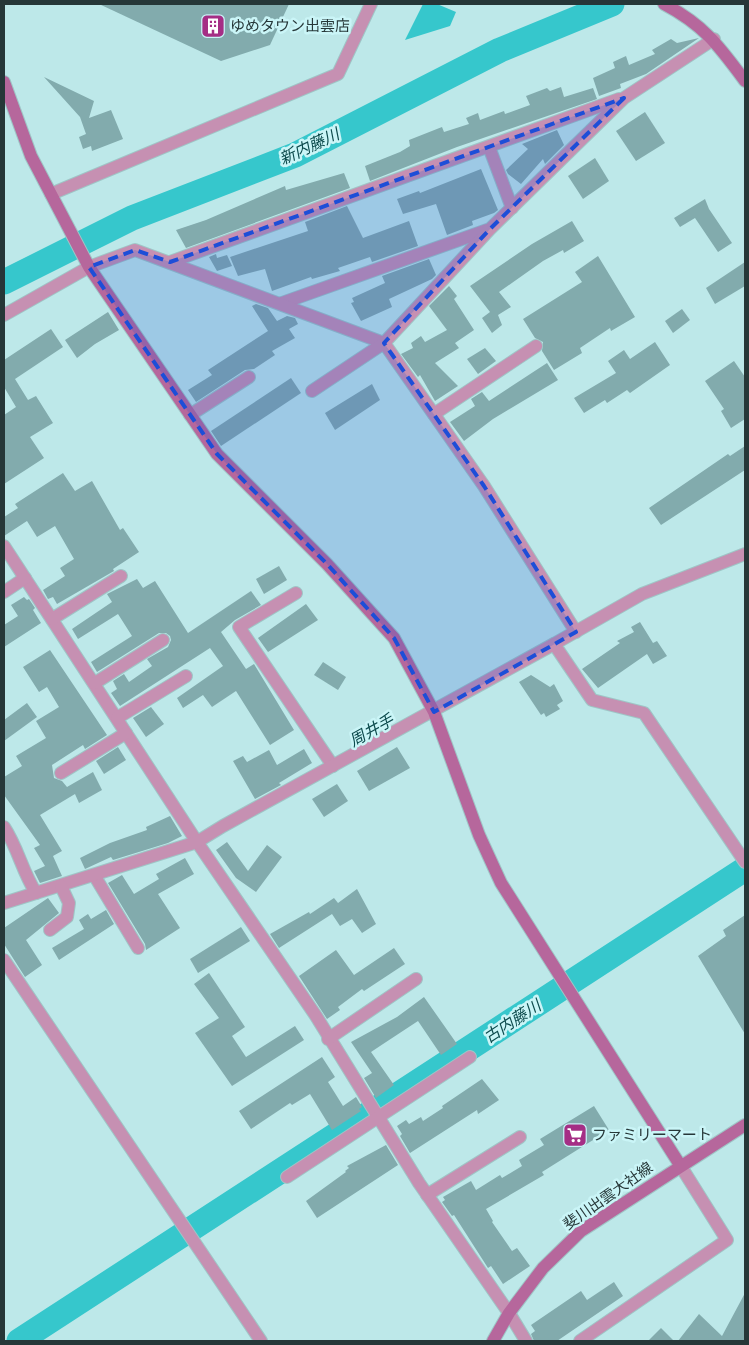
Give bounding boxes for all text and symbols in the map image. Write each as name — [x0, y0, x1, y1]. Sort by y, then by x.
building icon: ゆめタウン出雲店 — [200, 13, 226, 39]
place label: ゆめタウン出雲店 — [230, 17, 350, 35]
water label: 新内藤川 — [276, 123, 344, 169]
water label: 周井手 — [346, 710, 398, 750]
water label: 古内藤川 — [480, 995, 546, 1047]
supermarket icon: ファミリーマート — [562, 1122, 588, 1148]
place label: ファミリーマート — [592, 1126, 712, 1144]
street label: 斐川出雲大社線 — [560, 1159, 656, 1233]

